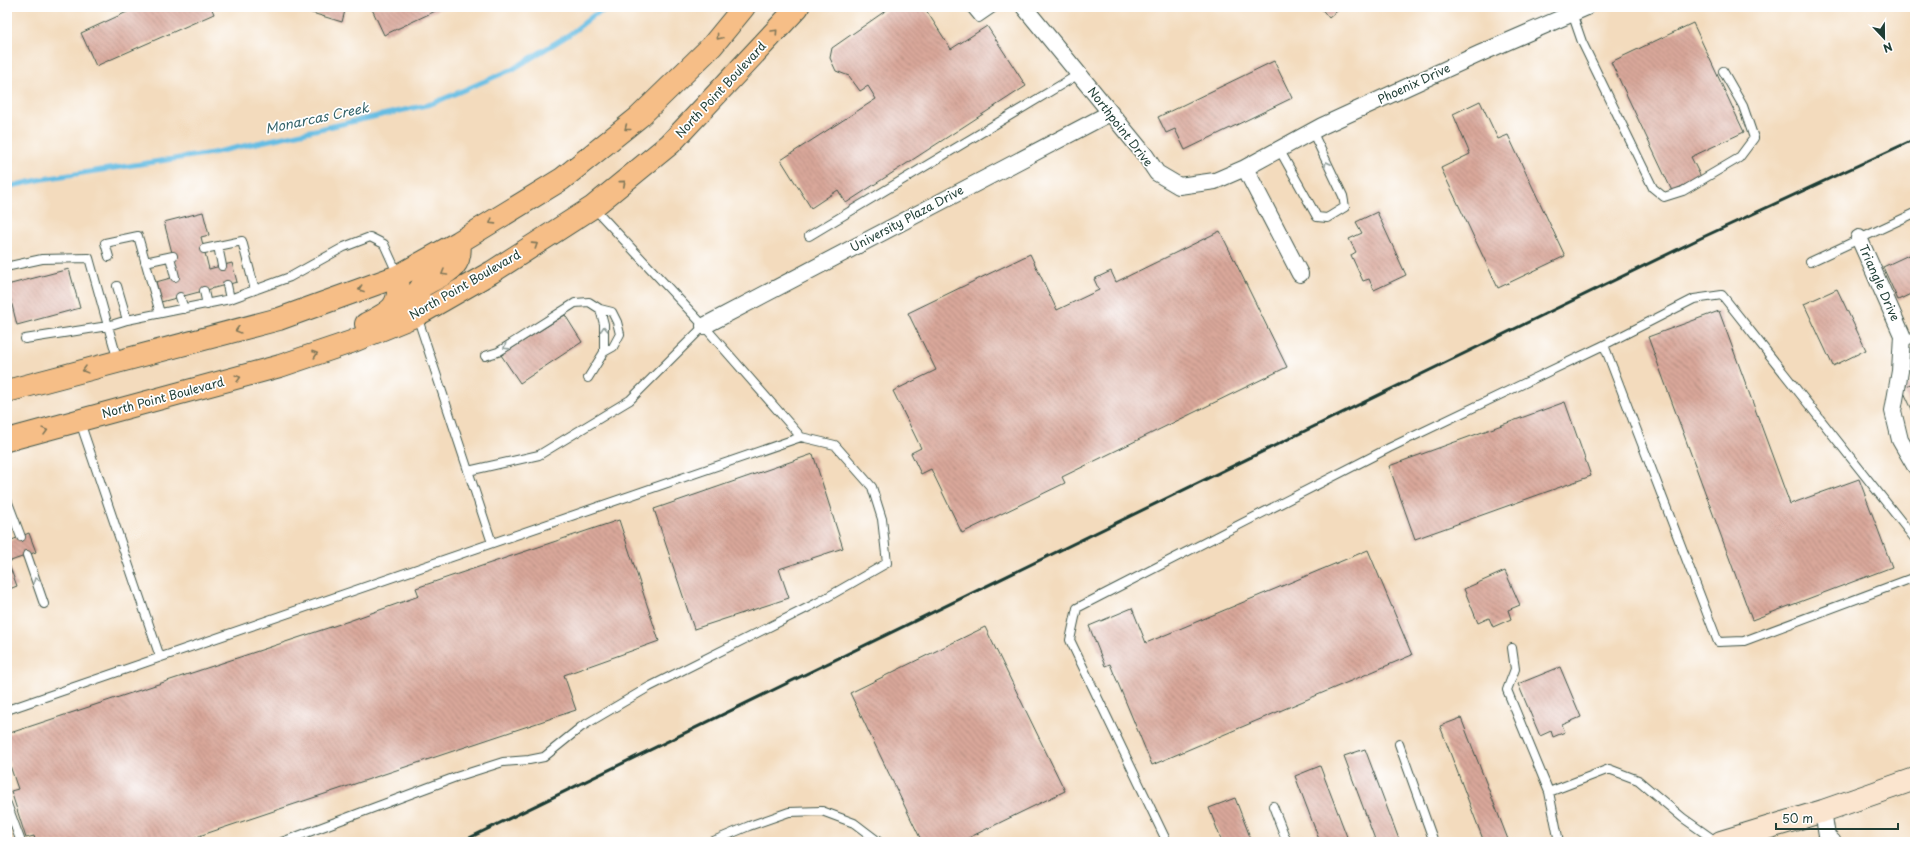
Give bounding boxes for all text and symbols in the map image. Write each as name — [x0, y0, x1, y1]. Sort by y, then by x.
north arrow — [1864, 18, 1904, 58]
one-way arrow — [770, 30, 777, 37]
one-way arrow — [717, 32, 724, 39]
street label: North Point Boulevard — [671, 37, 770, 141]
text: N — [1880, 38, 1895, 57]
street label: Phoenix Drive — [1374, 58, 1453, 108]
street label: Northpoint Drive — [1084, 83, 1158, 170]
water label: Monarcas Creek — [263, 97, 371, 138]
one-way arrow — [624, 123, 631, 130]
one-way arrow — [1325, 160, 1332, 168]
one-way arrow — [619, 180, 626, 187]
street label: University Plaza Drive — [846, 180, 967, 256]
one-way arrow — [489, 217, 496, 225]
street label: Triangle Drive — [1855, 241, 1905, 324]
one-way arrow — [530, 243, 537, 250]
street label: North Point Boulevard — [405, 245, 524, 323]
one-way arrow — [441, 269, 448, 276]
one-way arrow — [358, 285, 365, 293]
one-way arrow — [235, 325, 242, 334]
one-way arrow — [599, 326, 608, 332]
one-way arrow — [503, 342, 510, 350]
one-way arrow — [312, 350, 319, 359]
one-way arrow — [82, 366, 88, 374]
street label: North Point Boulevard — [100, 372, 227, 422]
one-way arrow — [234, 374, 241, 383]
one-way arrow — [41, 427, 48, 435]
one-way arrow — [32, 576, 40, 583]
scale bar — [1776, 805, 1898, 831]
text: 50 m — [1782, 809, 1813, 827]

